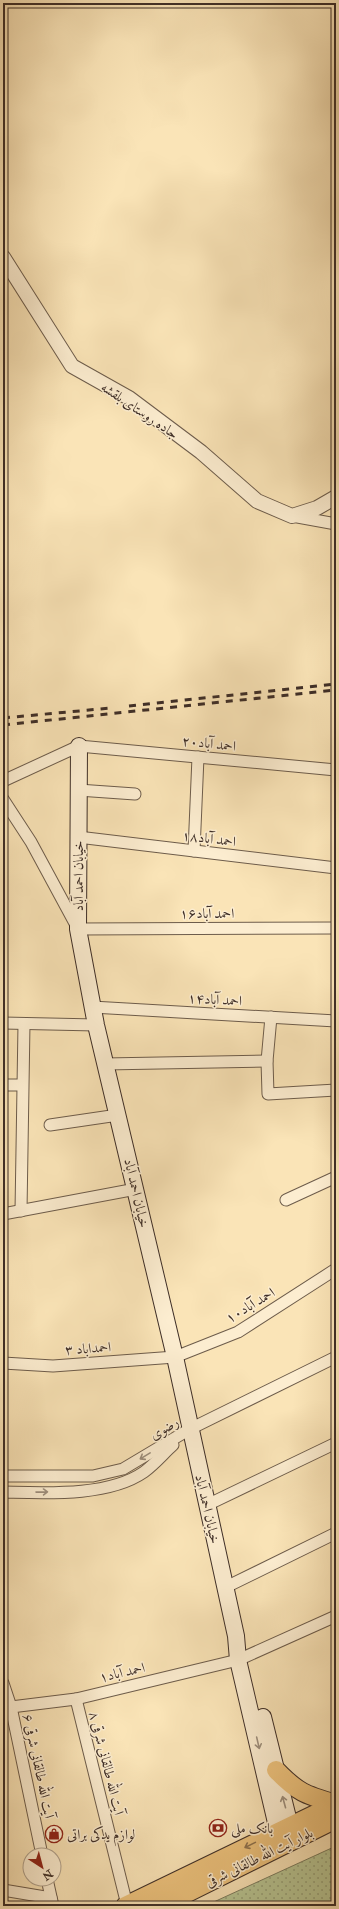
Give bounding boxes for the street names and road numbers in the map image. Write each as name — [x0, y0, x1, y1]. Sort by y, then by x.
street label: جاده روستای بلقشه — [98, 378, 182, 442]
street label: احمد آباد۲۰ — [181, 732, 237, 755]
street label: احمد آباد۱۸ — [181, 827, 237, 850]
street label: خیابان احمد آباد — [70, 841, 87, 911]
street label: احمد آباد۱۶ — [180, 905, 234, 922]
street label: احمد آباد۱۴ — [187, 990, 243, 1009]
street label: خیابان احمد آباد — [120, 1157, 153, 1229]
street label: احمد آباد۱۰ — [223, 1284, 278, 1327]
street label: احمداباد ۳ — [64, 1338, 112, 1359]
street label: رضوی — [147, 1413, 182, 1444]
street label: خیابان احمد آباد — [191, 1473, 224, 1545]
street label: احمد آباد۱ — [98, 1659, 147, 1686]
street label: آیت الله طالقانی شرقی ۸ — [84, 1709, 131, 1819]
street label: آیت الله طالقانی شرقی ۶ — [18, 1712, 61, 1822]
street label: بلوار آیت الله طالقانی شرقی — [201, 1821, 316, 1892]

